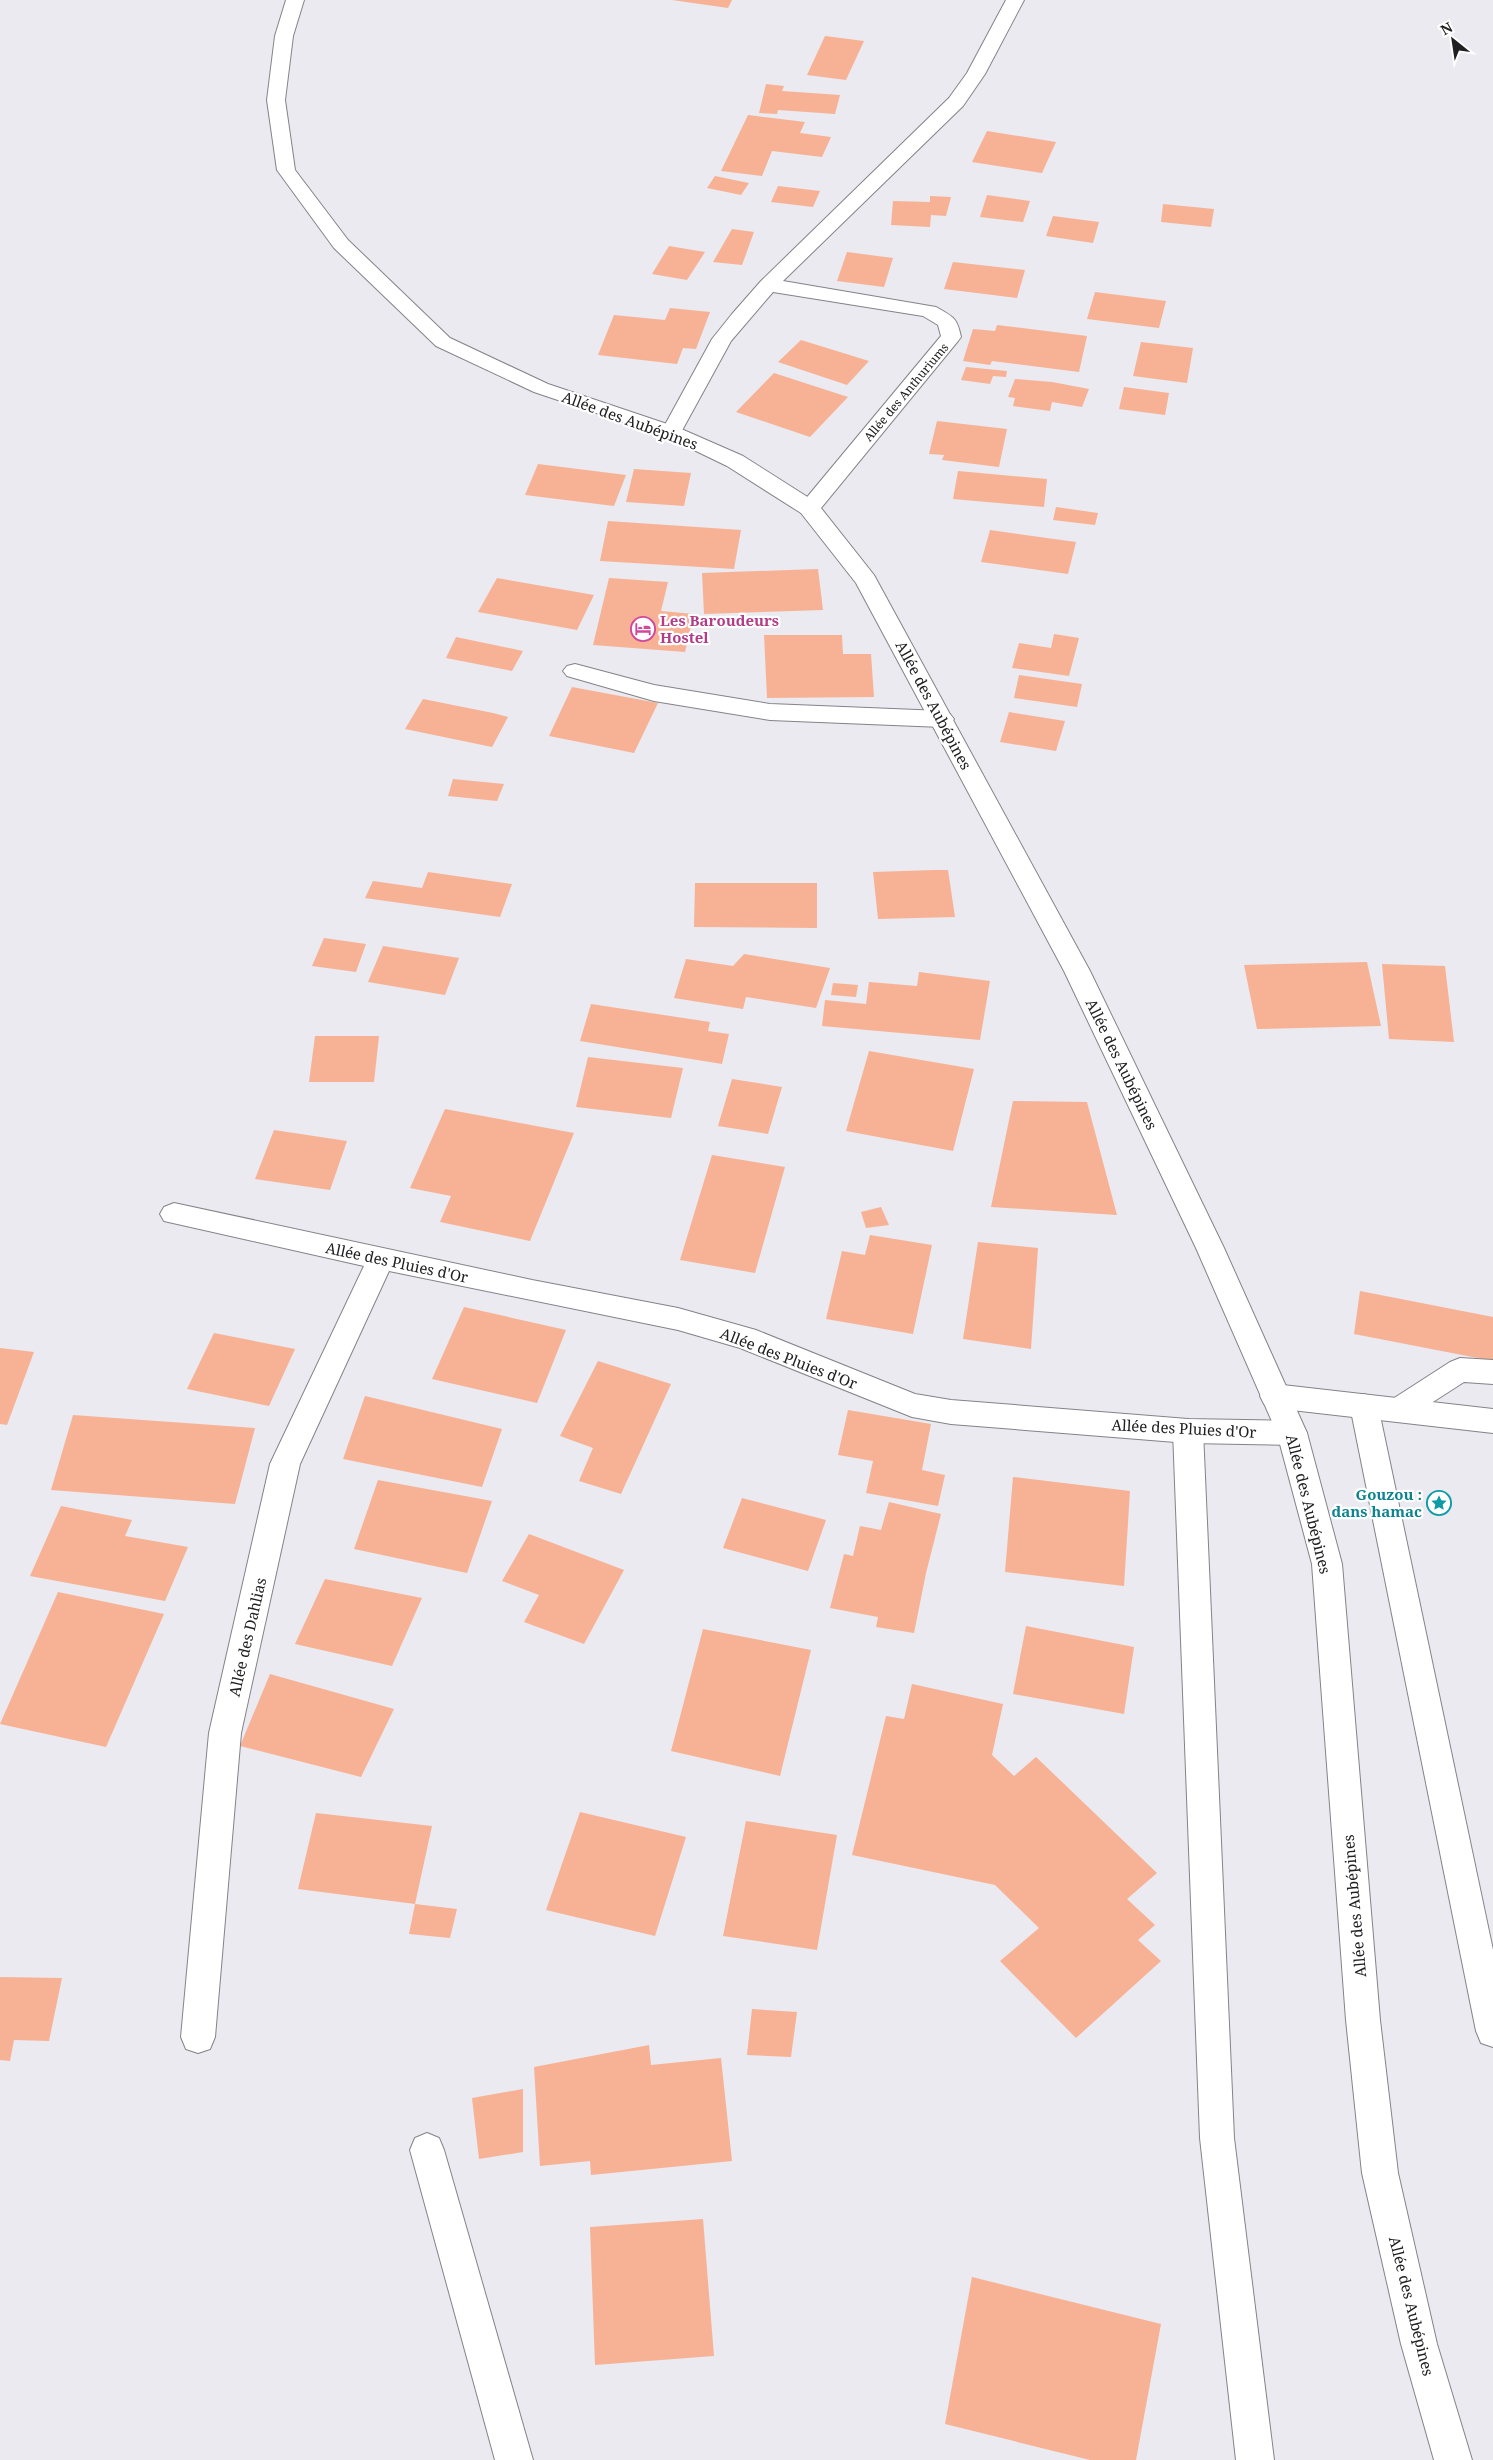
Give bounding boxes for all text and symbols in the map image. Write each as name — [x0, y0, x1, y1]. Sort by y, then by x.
north arrow — [1428, 15, 1478, 65]
text: N — [1437, 17, 1456, 39]
street label: Allée des Anthuriums — [860, 339, 952, 445]
street label: Allée des Aubépines — [559, 386, 701, 454]
place label: Les Baroudeurs Hostel — [660, 610, 779, 647]
hotel icon: Les Baroudeurs Hostel — [630, 616, 656, 642]
street label: Allée des Aubépines — [892, 637, 977, 773]
street label: Allée des Aubépines — [1082, 995, 1162, 1133]
street label: Allée des Pluies d'Or — [324, 1237, 470, 1287]
street label: Allée des Pluies d'Or — [718, 1323, 860, 1393]
street label: Allée des Pluies d'Or — [1111, 1414, 1257, 1442]
street label: Allée des Aubépines — [1282, 1432, 1336, 1576]
place label: Gouzou : dans hamac — [1331, 1484, 1422, 1521]
place icon: Gouzou : dans hamac — [1426, 1490, 1452, 1516]
street label: Allée des Dahlias — [224, 1575, 270, 1698]
street label: Allée des Aubépines — [1338, 1834, 1370, 1978]
street label: Allée des Aubépines — [1385, 2234, 1439, 2378]

